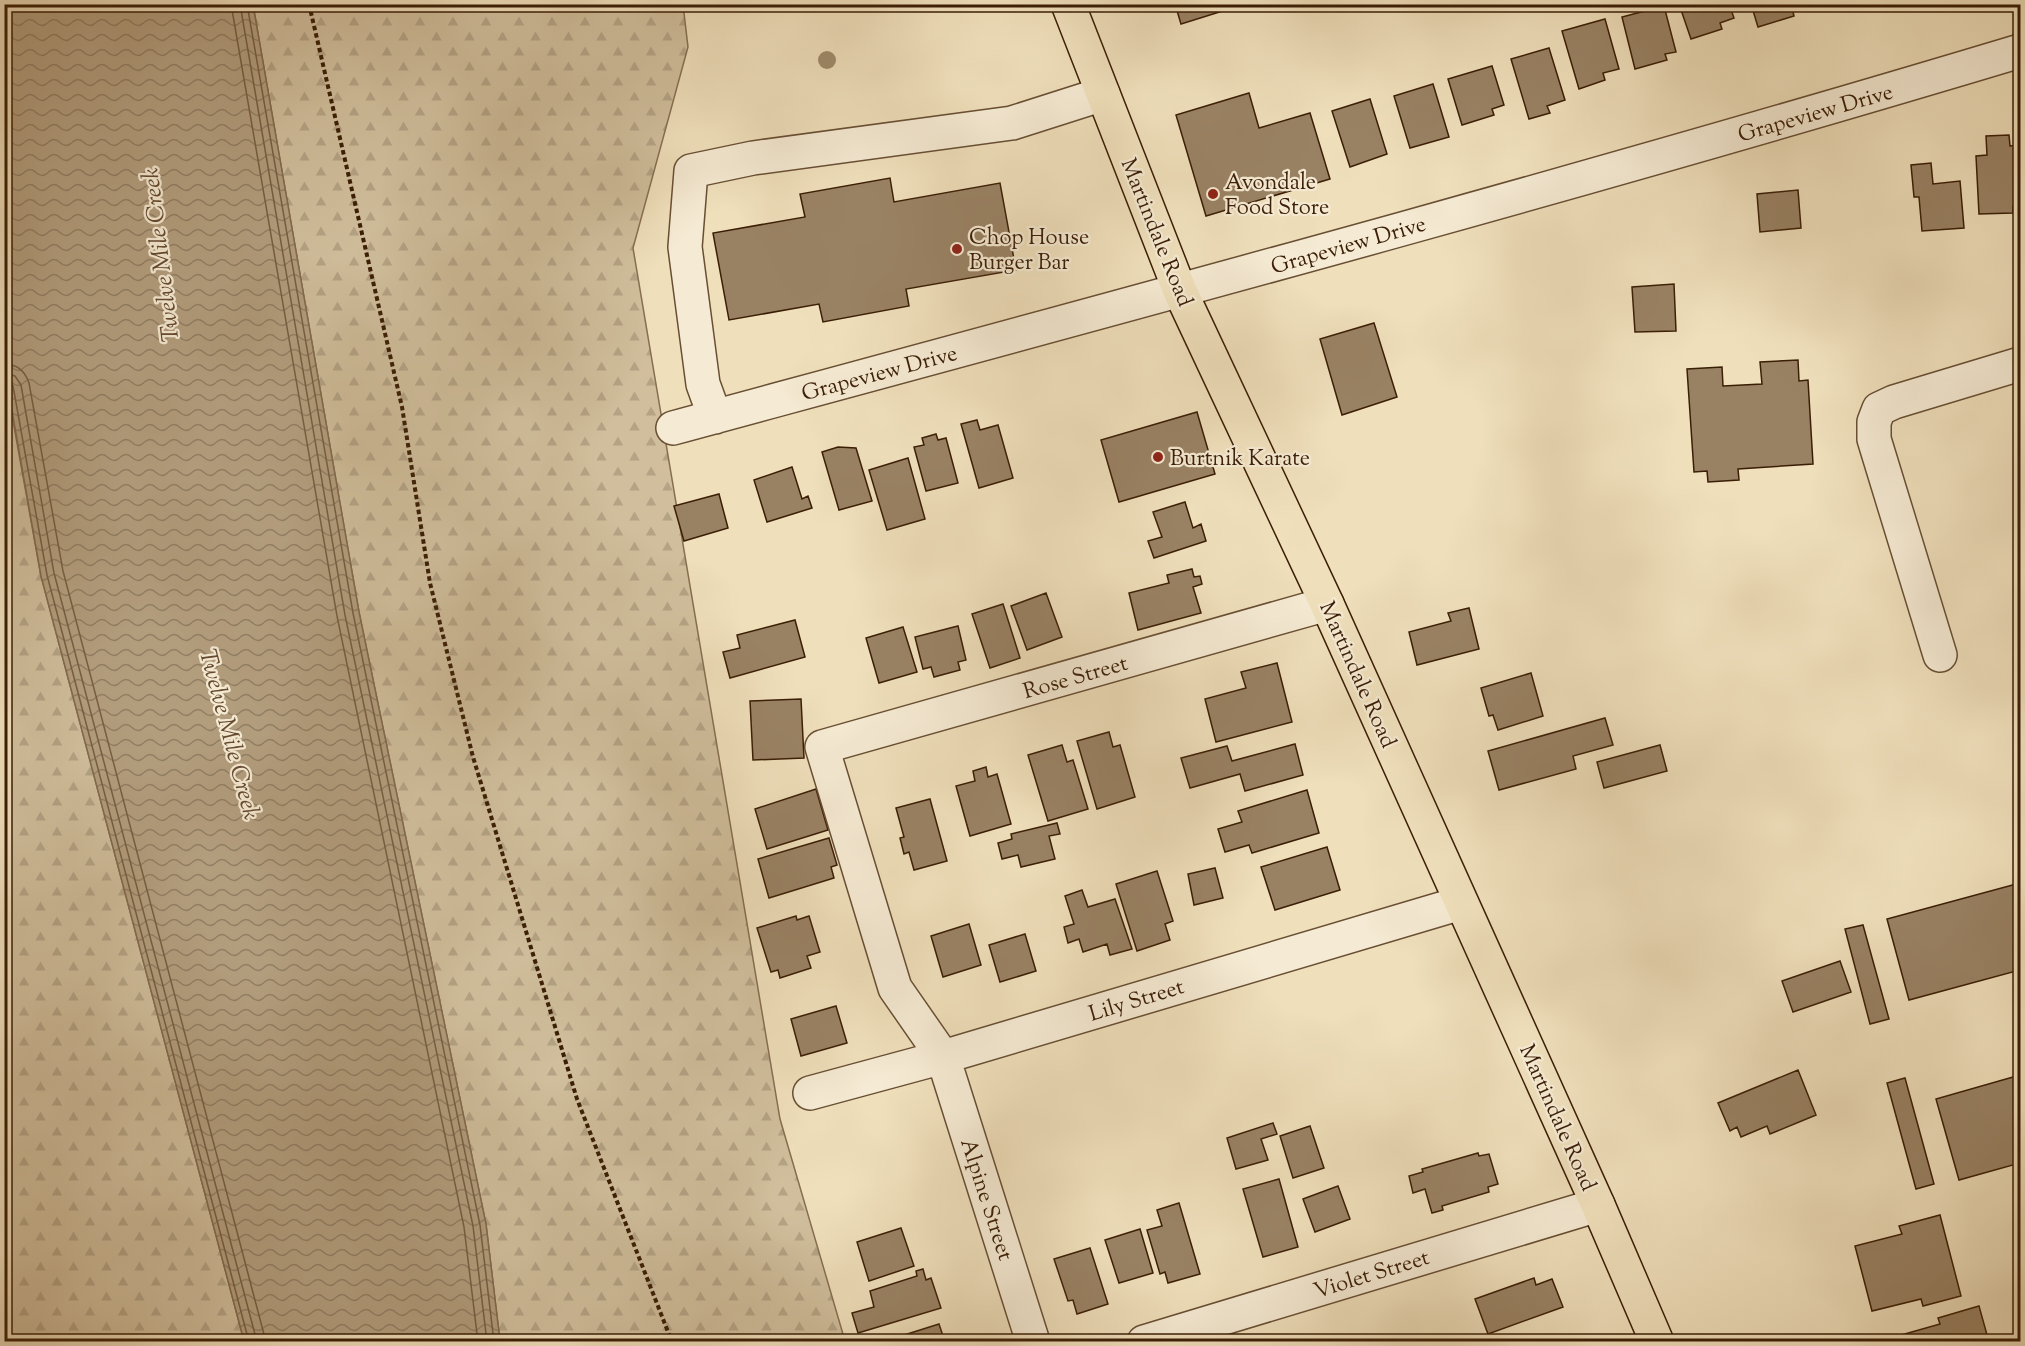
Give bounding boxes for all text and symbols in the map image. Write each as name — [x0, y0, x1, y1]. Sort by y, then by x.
street label: Grapeview Drive — [1735, 77, 1897, 152]
street label: Martindale Road — [1111, 154, 1200, 312]
water label: Twelve Mile Creek — [134, 166, 190, 344]
place label: Avondale Food Store — [1225, 168, 1329, 225]
marker: Avondale Food Store — [1206, 187, 1220, 201]
street label: Grapeview Drive — [1268, 209, 1430, 284]
place label: Chop House Burger Bar — [969, 223, 1089, 280]
marker: Chop House Burger Bar — [950, 242, 964, 256]
street label: Grapeview Drive — [798, 339, 961, 411]
place label: Burtnik Karate — [1170, 444, 1310, 476]
marker: Burtnik Karate — [1151, 450, 1165, 464]
street label: Martindale Road — [1310, 597, 1403, 754]
water label: Twelve Mile Creek — [189, 646, 267, 824]
street label: Rose Street — [1020, 649, 1132, 709]
street label: Lily Street — [1085, 972, 1189, 1031]
street label: Martindale Road — [1510, 1040, 1603, 1197]
street label: Alpine Street — [950, 1135, 1020, 1266]
street label: Violet Street — [1310, 1243, 1434, 1309]

